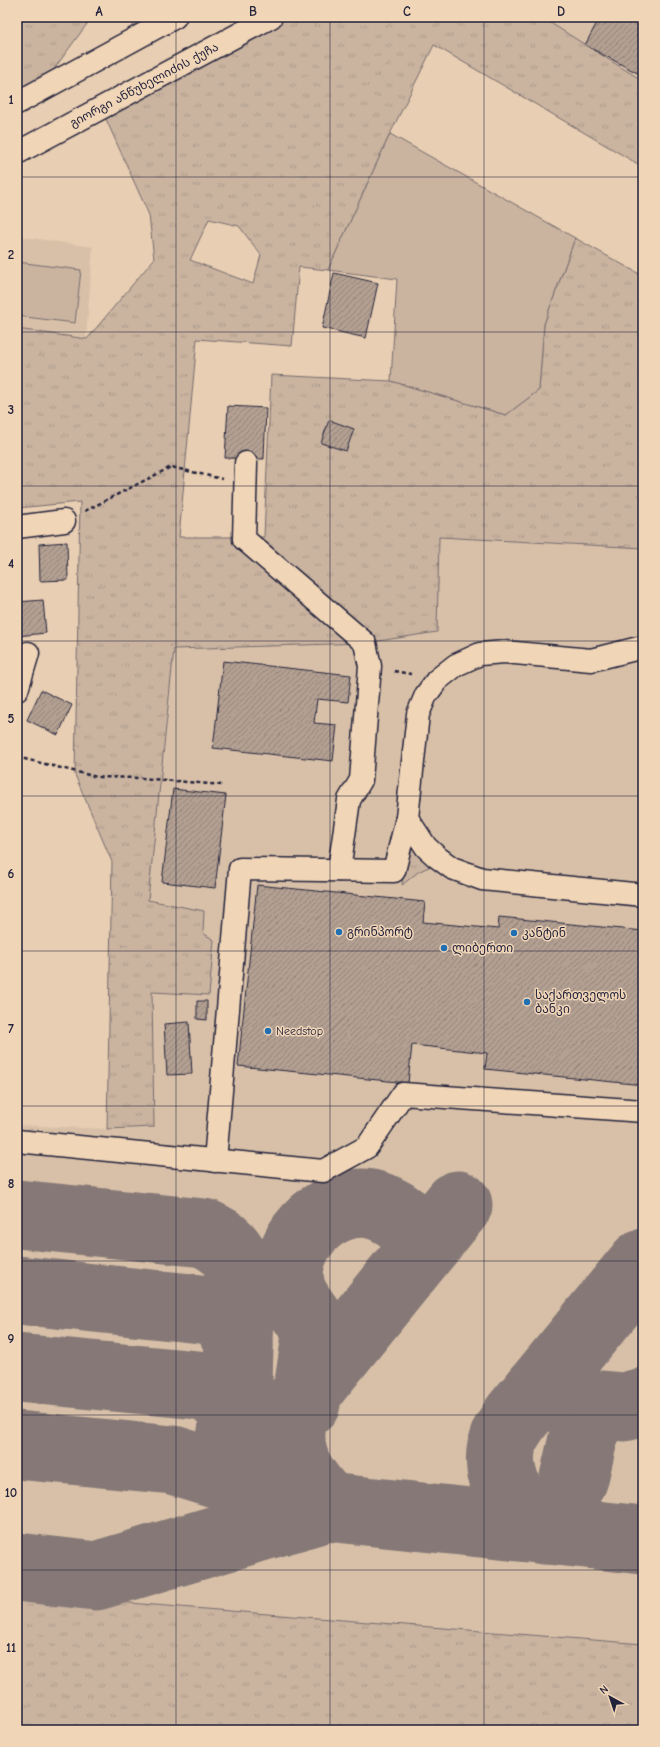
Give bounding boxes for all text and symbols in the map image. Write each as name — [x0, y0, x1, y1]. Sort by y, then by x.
text: A — [95, 4, 103, 19]
text: B — [249, 4, 257, 19]
text: C — [403, 4, 411, 19]
text: D — [557, 4, 565, 19]
street label: გიორგი ანწუხელიძის ქუჩა — [67, 40, 221, 131]
text: 1 — [8, 92, 14, 107]
text: 2 — [8, 247, 14, 262]
text: 3 — [8, 402, 14, 417]
text: 4 — [8, 556, 14, 571]
text: 5 — [8, 711, 15, 726]
text: 6 — [8, 866, 15, 881]
place label: გრინპორტ — [347, 925, 413, 939]
place label: კანტინ — [522, 926, 566, 940]
marker: გრინპორტ — [334, 927, 344, 937]
marker: კანტინ — [509, 928, 519, 938]
place label: ლიბერთი — [452, 941, 513, 956]
marker: ლიბერთი — [439, 943, 449, 953]
place label: საქართველოს ბანკი — [535, 988, 626, 1016]
marker: საქართველოს ბანკი — [522, 997, 532, 1007]
text: 7 — [8, 1021, 14, 1036]
place label: Needstop — [276, 1024, 323, 1038]
marker: Needstop — [263, 1026, 273, 1036]
text: 8 — [8, 1176, 14, 1191]
text: 9 — [8, 1331, 15, 1346]
text: 10 — [5, 1485, 17, 1500]
text: 11 — [6, 1640, 16, 1655]
north arrow — [590, 1677, 630, 1717]
text: N — [597, 1682, 611, 1697]

